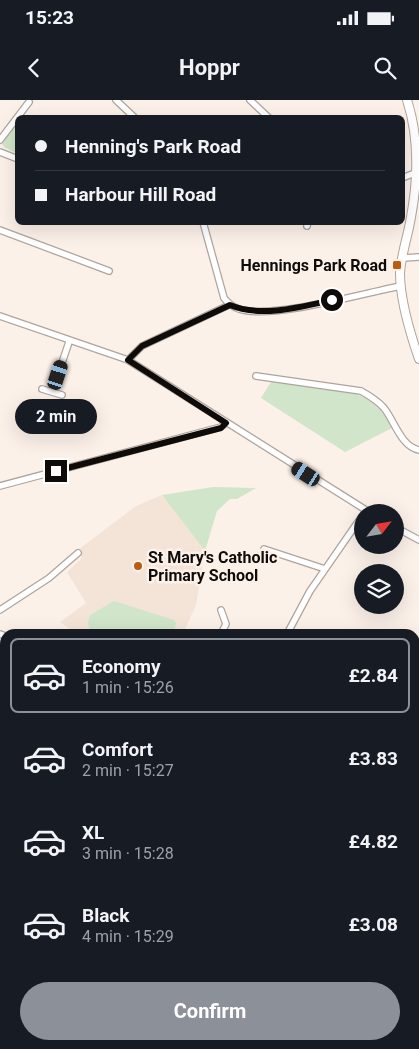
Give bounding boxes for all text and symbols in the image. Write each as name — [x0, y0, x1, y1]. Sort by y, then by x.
text: 15:23 — [25, 6, 74, 29]
icon: back — [20, 54, 48, 82]
icon: search — [371, 54, 399, 82]
text: Hoppr — [179, 55, 240, 80]
text: Henning's Park Road — [65, 135, 241, 158]
text: Harbour Hill Road — [65, 183, 216, 206]
place label: Hennings Park Road — [241, 256, 387, 275]
marker: Hennings Park Road — [391, 259, 403, 271]
route start — [321, 289, 343, 311]
car — [46, 358, 69, 392]
callout: 2 min — [15, 398, 97, 434]
text: 2 min — [36, 407, 76, 426]
route end — [45, 460, 67, 482]
car — [289, 460, 322, 488]
north arrow — [354, 504, 404, 554]
map controls — [354, 504, 404, 614]
place label: St Mary's Catholic Primary School — [148, 548, 277, 585]
marker: St Mary's Catholic Primary School — [132, 560, 144, 572]
button: layers — [354, 564, 404, 614]
icon: car — [22, 653, 67, 698]
text: Economy — [82, 655, 161, 678]
text: £2.84 — [348, 664, 398, 687]
text: 1 min · 15:26 — [82, 678, 174, 697]
icon: car — [22, 736, 67, 781]
text: Comfort — [82, 738, 153, 761]
text: £3.83 — [348, 747, 398, 770]
text: 2 min · 15:27 — [82, 761, 174, 780]
icon: car — [22, 819, 67, 864]
text: XL — [82, 821, 104, 844]
text: £4.82 — [348, 830, 398, 853]
text: 3 min · 15:28 — [82, 844, 174, 863]
icon: car — [22, 902, 67, 947]
text: Black — [82, 904, 129, 927]
text: £3.08 — [348, 913, 398, 936]
text: 4 min · 15:29 — [82, 927, 174, 946]
button: Confirm — [20, 982, 400, 1040]

